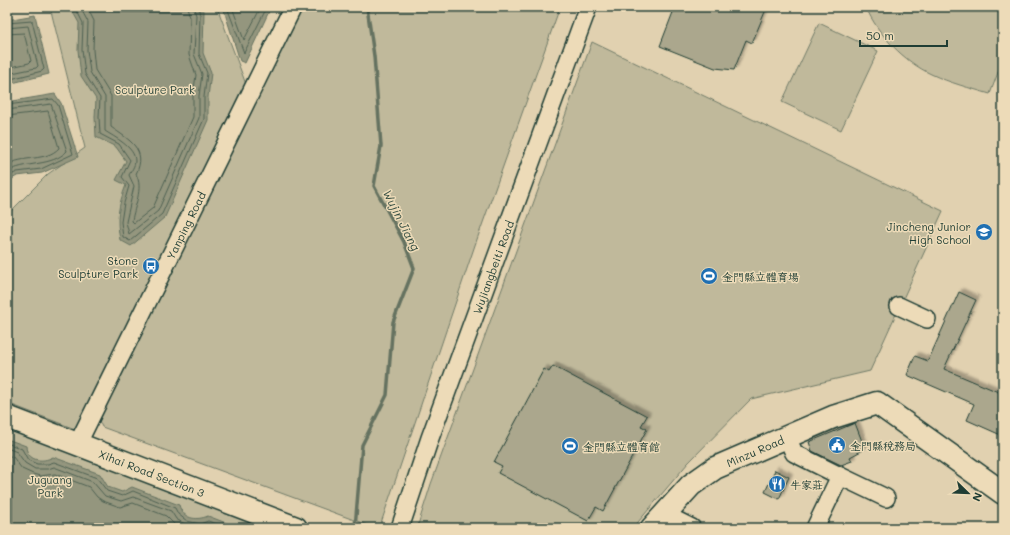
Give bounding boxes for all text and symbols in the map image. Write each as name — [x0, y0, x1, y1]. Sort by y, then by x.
scale bar — [860, 22, 947, 48]
text: 50 m — [866, 27, 894, 43]
park label: Sculpture Park — [115, 82, 195, 97]
water label: Wujin Jiang — [380, 187, 424, 253]
street label: Yanping Road — [162, 189, 209, 261]
street label: Wujiangbeiti Road — [469, 218, 517, 316]
place label: Jincheng Junior High School — [886, 219, 971, 247]
school or university icon: Jincheng Junior High School — [974, 222, 994, 242]
place label: Stone Sculpture Park — [58, 253, 138, 281]
bus stop icon: Stone Sculpture Park — [141, 256, 161, 276]
sports icon: 金門縣立體育場 — [699, 266, 719, 286]
place label: 金門縣立體育場 — [722, 269, 799, 284]
street label: Minzu Road — [724, 432, 786, 470]
public building icon: 金門縣稅務局 — [827, 435, 847, 455]
sports icon: 金門縣立體育館 — [560, 436, 580, 456]
place label: 金門縣稅務局 — [850, 438, 916, 453]
place label: 金門縣立體育館 — [583, 439, 660, 454]
street label: Xihai Road Section 3 — [97, 446, 207, 500]
park label: Juguang Park — [28, 472, 72, 500]
north arrow — [948, 473, 988, 513]
restaurant icon: 牛家莊 — [767, 474, 787, 494]
place label: 牛家莊 — [790, 477, 823, 492]
text: N — [969, 490, 986, 504]

